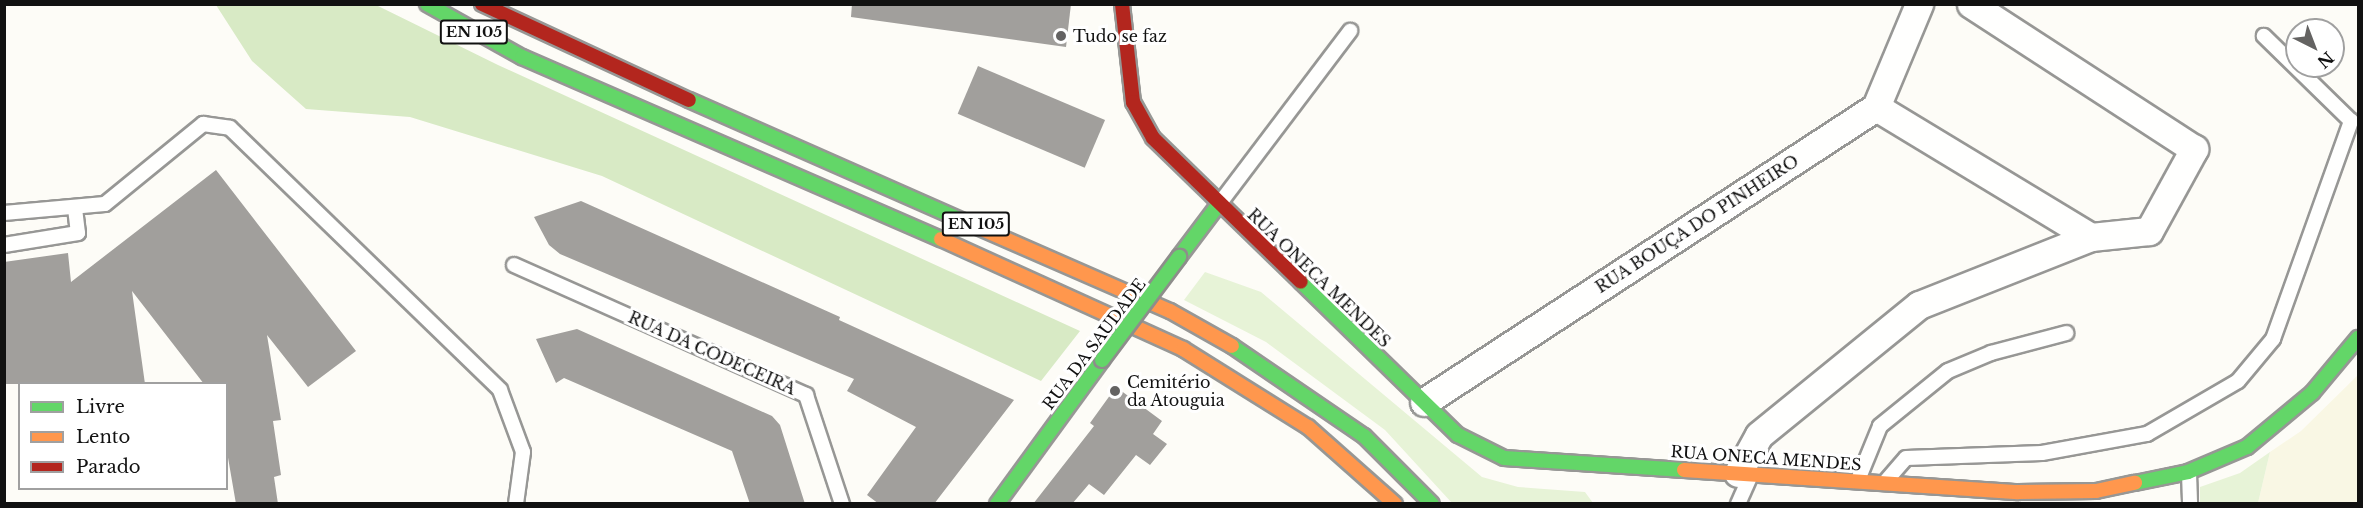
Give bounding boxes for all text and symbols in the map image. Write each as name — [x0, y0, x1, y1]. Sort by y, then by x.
north arrow — [2285, 18, 2345, 78]
road number: EN 105 — [440, 20, 508, 44]
place label: Tudo se faz — [1073, 26, 1167, 46]
marker: Tudo se faz — [1054, 29, 1068, 43]
text: N — [2313, 47, 2338, 72]
street label: RUA BOUÇA DO PINHEIRO — [1591, 151, 1803, 297]
street label: RUA ONECA MENDES — [1243, 204, 1395, 352]
road number: EN 105 — [942, 212, 1010, 236]
street label: RUA DA SAUDADE — [1038, 274, 1150, 414]
street label: RUA DA CODECEIRA — [625, 307, 799, 399]
place label: Cemitério da Atouguia — [1127, 372, 1225, 410]
legend — [18, 382, 228, 490]
marker: Cemitério da Atouguia — [1108, 384, 1122, 398]
text: Livre — [76, 396, 125, 418]
text: Lento — [76, 426, 130, 448]
street label: RUA ONECA MENDES — [1669, 442, 1863, 474]
text: Parado — [76, 456, 141, 478]

